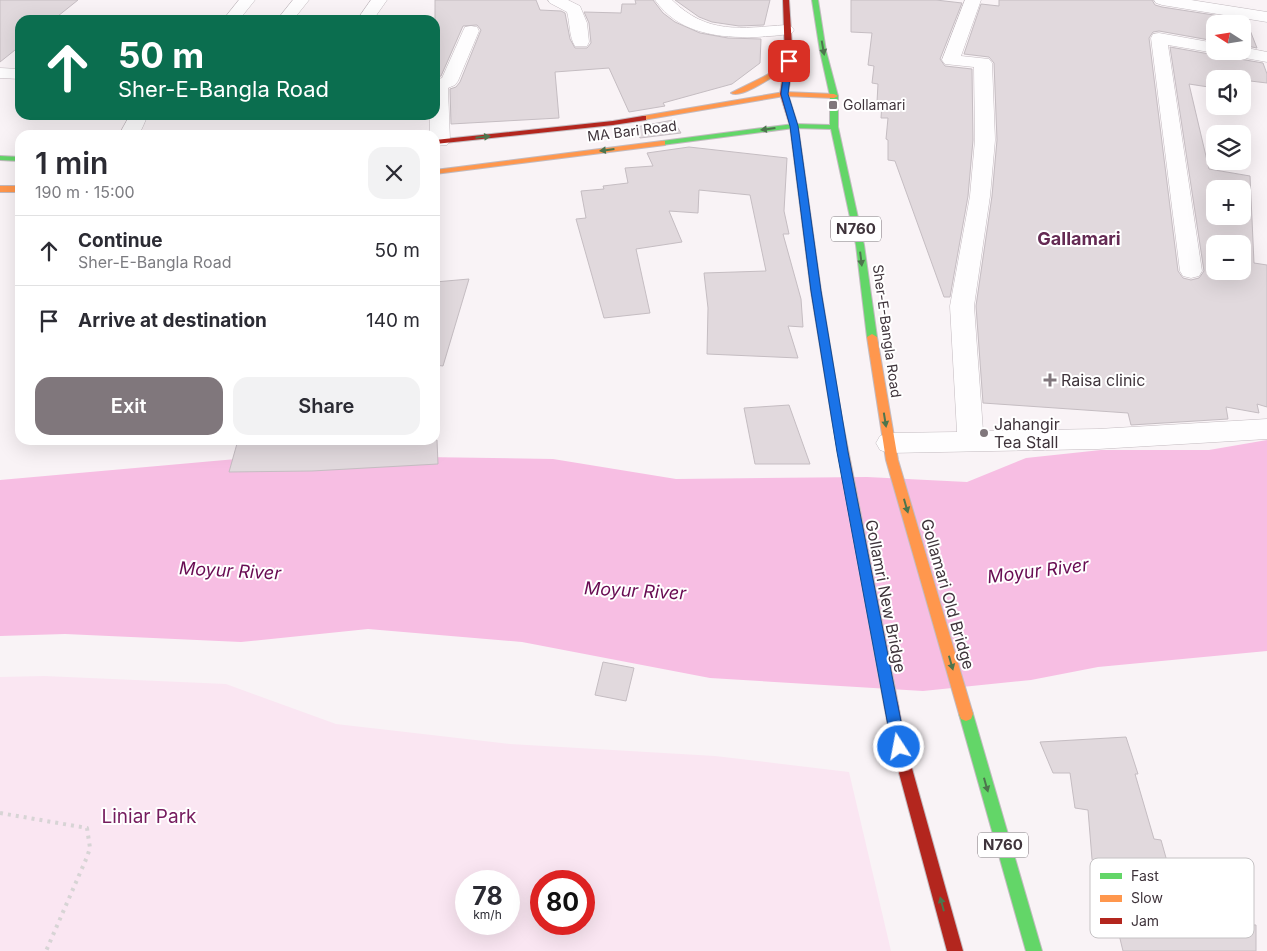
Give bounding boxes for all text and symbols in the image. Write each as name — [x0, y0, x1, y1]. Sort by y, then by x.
north arrow — [1206, 15, 1251, 60]
map controls — [1206, 15, 1251, 280]
text: 50 m — [118, 34, 204, 76]
icon: ahead — [35, 35, 100, 100]
pin — [768, 40, 810, 82]
one-way arrow — [819, 40, 827, 56]
icon: arrive — [775, 47, 803, 75]
button: sound — [1206, 70, 1251, 115]
text: Sher-E-Bangla Road — [118, 76, 329, 102]
place label: Gollamari — [843, 96, 906, 113]
marker: Gollamari — [827, 99, 839, 111]
street label: MA Bari Road — [586, 117, 678, 144]
one-way arrow — [760, 125, 776, 133]
button: layers — [1206, 125, 1251, 170]
one-way arrow — [476, 133, 492, 141]
text: 1 min — [35, 145, 108, 181]
one-way arrow — [599, 146, 615, 154]
button: close — [368, 147, 420, 199]
button: + — [1206, 180, 1251, 225]
text: 190 m · 15:00 — [35, 182, 135, 202]
road number: N760 — [831, 216, 881, 242]
district label: Gallamari — [1037, 228, 1121, 249]
text: Continue — [78, 229, 163, 252]
button: − — [1206, 235, 1251, 280]
icon: ahead — [35, 237, 63, 265]
text: 50 m — [374, 239, 420, 262]
one-way arrow — [857, 251, 865, 267]
text: Sher-E-Bangla Road — [78, 252, 231, 272]
street label: Sher-E-Bangla Road — [870, 263, 905, 399]
icon: arrive — [35, 307, 63, 335]
text: Arrive at destination — [78, 309, 267, 332]
text: 140 m — [366, 309, 420, 332]
place label: Raisa clinic — [1061, 370, 1145, 390]
marker: Raisa clinic — [1043, 373, 1057, 387]
button: Exit — [35, 377, 223, 435]
button: Share — [233, 377, 420, 435]
one-way arrow — [882, 412, 890, 428]
place label: Jahangir Tea Stall — [994, 414, 1060, 452]
marker: Jahangir Tea Stall — [978, 427, 990, 439]
one-way arrow — [902, 499, 910, 514]
street label: Gollamari Old Bridge — [917, 516, 979, 672]
street label: Gollamri New Bridge — [861, 518, 911, 674]
water label: Moyur River — [986, 554, 1091, 587]
water label: Moyur River — [178, 557, 283, 584]
water label: Moyur River — [583, 577, 688, 604]
one-way arrow — [947, 655, 955, 670]
position arrow — [872, 720, 924, 772]
one-way arrow — [982, 777, 990, 792]
park label: Liniar Park — [101, 805, 197, 828]
road number: N760 — [978, 832, 1028, 858]
legend — [1090, 858, 1254, 938]
text: Fast — [1131, 867, 1159, 884]
speed limit sign: 80 — [530, 870, 595, 935]
text: 78 — [472, 881, 503, 911]
text: Slow — [1131, 889, 1163, 906]
one-way arrow — [937, 896, 945, 911]
text: km/h — [473, 907, 502, 922]
text: Jam — [1131, 912, 1159, 929]

